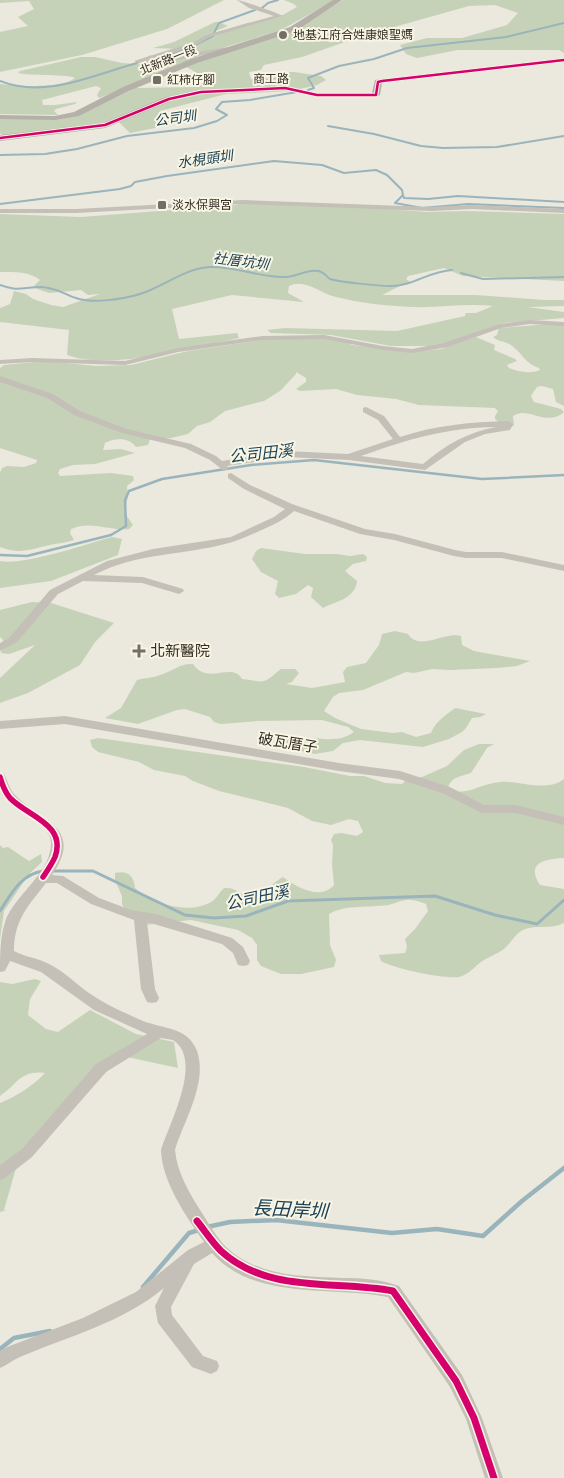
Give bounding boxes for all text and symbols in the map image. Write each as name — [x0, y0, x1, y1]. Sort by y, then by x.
place label: 地基江府合姓康娘聖媽 — [293, 27, 413, 43]
marker: 地基江府合姓康娘聖媽 — [277, 29, 289, 41]
street label: 北新路一段 — [137, 41, 199, 79]
street label: 商工路 — [253, 71, 289, 87]
place label: 紅柿仔腳 — [167, 72, 215, 88]
marker: 紅柿仔腳 — [151, 74, 163, 86]
water label: 公司圳 — [153, 106, 199, 131]
water label: 水梘頭圳 — [176, 146, 236, 173]
place label: 淡水保興宮 — [172, 197, 232, 213]
marker: 淡水保興宮 — [156, 199, 168, 211]
water label: 社厝坑圳 — [212, 249, 272, 275]
water label: 公司田溪 — [228, 440, 296, 468]
place label: 北新醫院 — [150, 641, 210, 661]
marker: 北新醫院 — [132, 644, 146, 658]
street label: 破瓦厝子 — [257, 728, 319, 758]
water label: 公司田溪 — [224, 880, 293, 915]
water label: 長田岸圳 — [251, 1195, 332, 1225]

